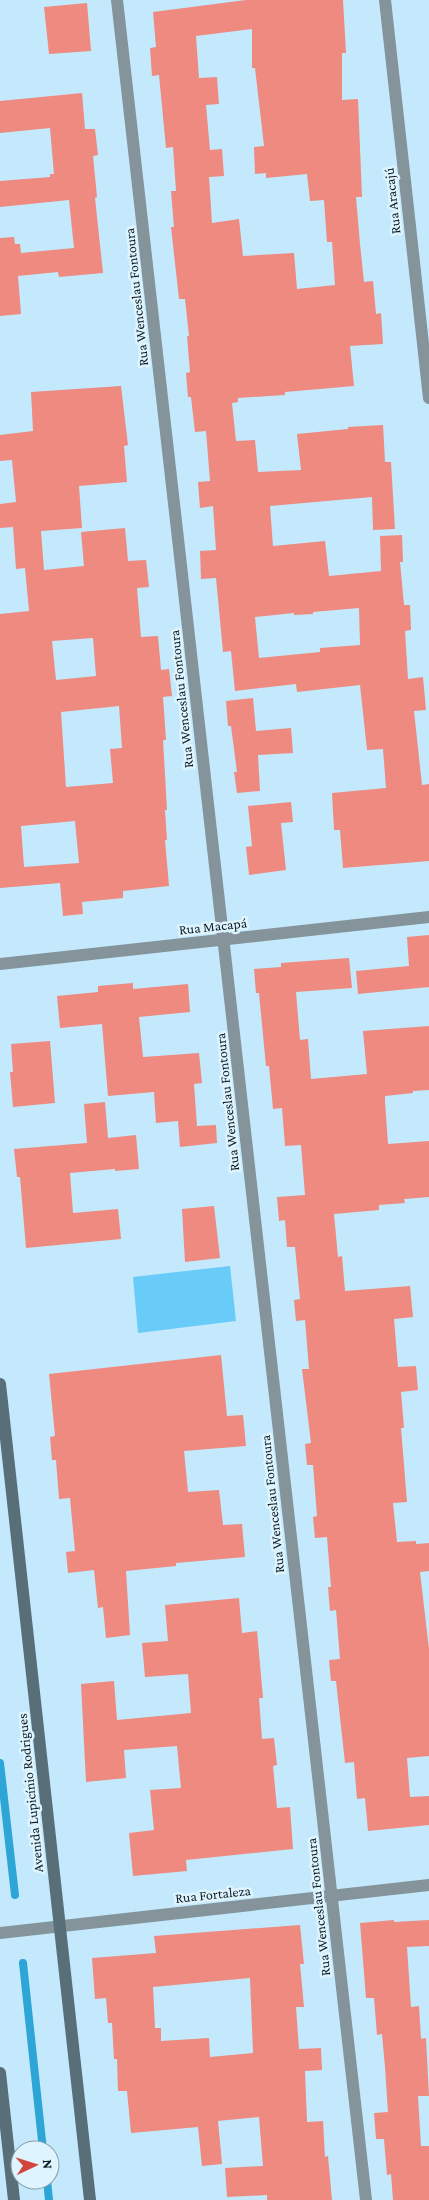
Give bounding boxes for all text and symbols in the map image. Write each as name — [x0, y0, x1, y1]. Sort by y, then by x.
street label: Rua Aracajú — [381, 166, 404, 235]
street label: Rua Wenceslau Fontoura — [121, 227, 151, 367]
street label: Rua Wenceslau Fontoura — [166, 629, 196, 769]
street label: Rua Macapá — [178, 914, 248, 938]
street label: Rua Wenceslau Fontoura — [212, 1032, 242, 1172]
street label: Rua Wenceslau Fontoura — [257, 1434, 287, 1574]
street label: Avenida Lupicínio Rodrigues — [14, 1713, 46, 1873]
street label: Rua Wenceslau Fontoura — [303, 1837, 333, 1977]
street label: Rua Fortaleza — [174, 1882, 252, 1906]
north arrow — [10, 2140, 60, 2190]
text: N — [40, 2159, 56, 2170]

